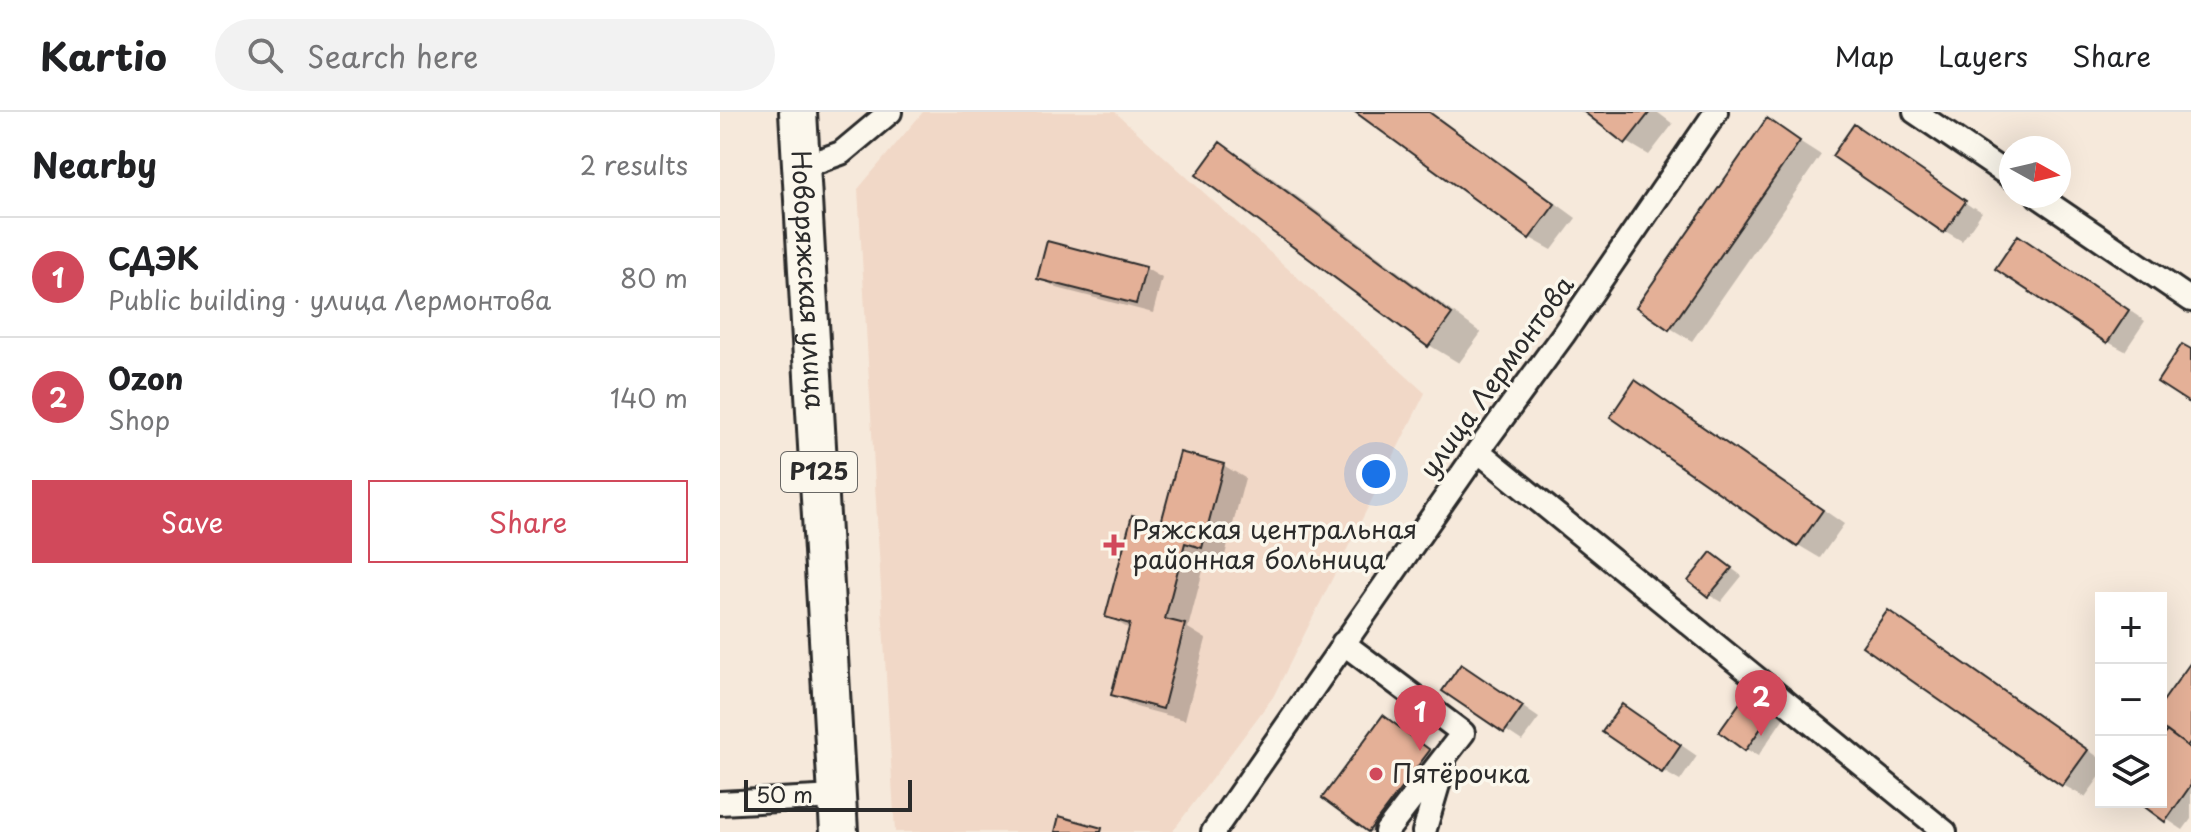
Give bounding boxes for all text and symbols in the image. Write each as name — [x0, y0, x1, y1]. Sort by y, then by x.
search box — [215, 19, 775, 91]
text: Kartio — [40, 27, 167, 84]
icon: search — [243, 33, 287, 77]
text: Search here — [307, 33, 478, 78]
text: Map — [1834, 34, 1894, 77]
text: Layers — [1938, 34, 2028, 77]
text: Share — [2072, 34, 2151, 77]
north arrow — [1999, 136, 2071, 208]
text: Nearby — [32, 138, 157, 190]
text: 2 results — [580, 145, 688, 184]
street label: Новоряжская улица — [782, 149, 836, 411]
text: СДЭК — [108, 235, 199, 280]
text: 1 — [52, 258, 64, 297]
text: 80 m — [620, 258, 688, 297]
street label: улица Лермонтова — [1409, 266, 1583, 485]
text: Public building · улица Лермонтова — [108, 280, 551, 319]
text: Ozon — [108, 355, 183, 400]
text: 2 — [49, 378, 67, 417]
text: 140 m — [610, 378, 688, 417]
text: Shop — [108, 400, 170, 439]
road number: Р125 — [781, 452, 857, 492]
your location — [1356, 454, 1396, 494]
button: Save — [32, 480, 352, 563]
button: Share — [368, 480, 688, 563]
place label: Ряжская центральная районная больница — [1132, 509, 1417, 578]
marker: Ряжская центральная районная больница — [1103, 534, 1125, 556]
map controls — [2095, 592, 2167, 808]
button: + — [2095, 592, 2167, 664]
button: − — [2095, 664, 2167, 736]
pin: 2 — [1735, 670, 1787, 736]
pin: 1 — [1394, 685, 1446, 751]
button: layers — [2095, 736, 2167, 808]
place label: Пятёрочка — [1392, 753, 1530, 792]
marker: Пятёрочка — [1367, 765, 1385, 783]
scale bar — [744, 776, 912, 812]
text: 50 m — [756, 777, 813, 810]

